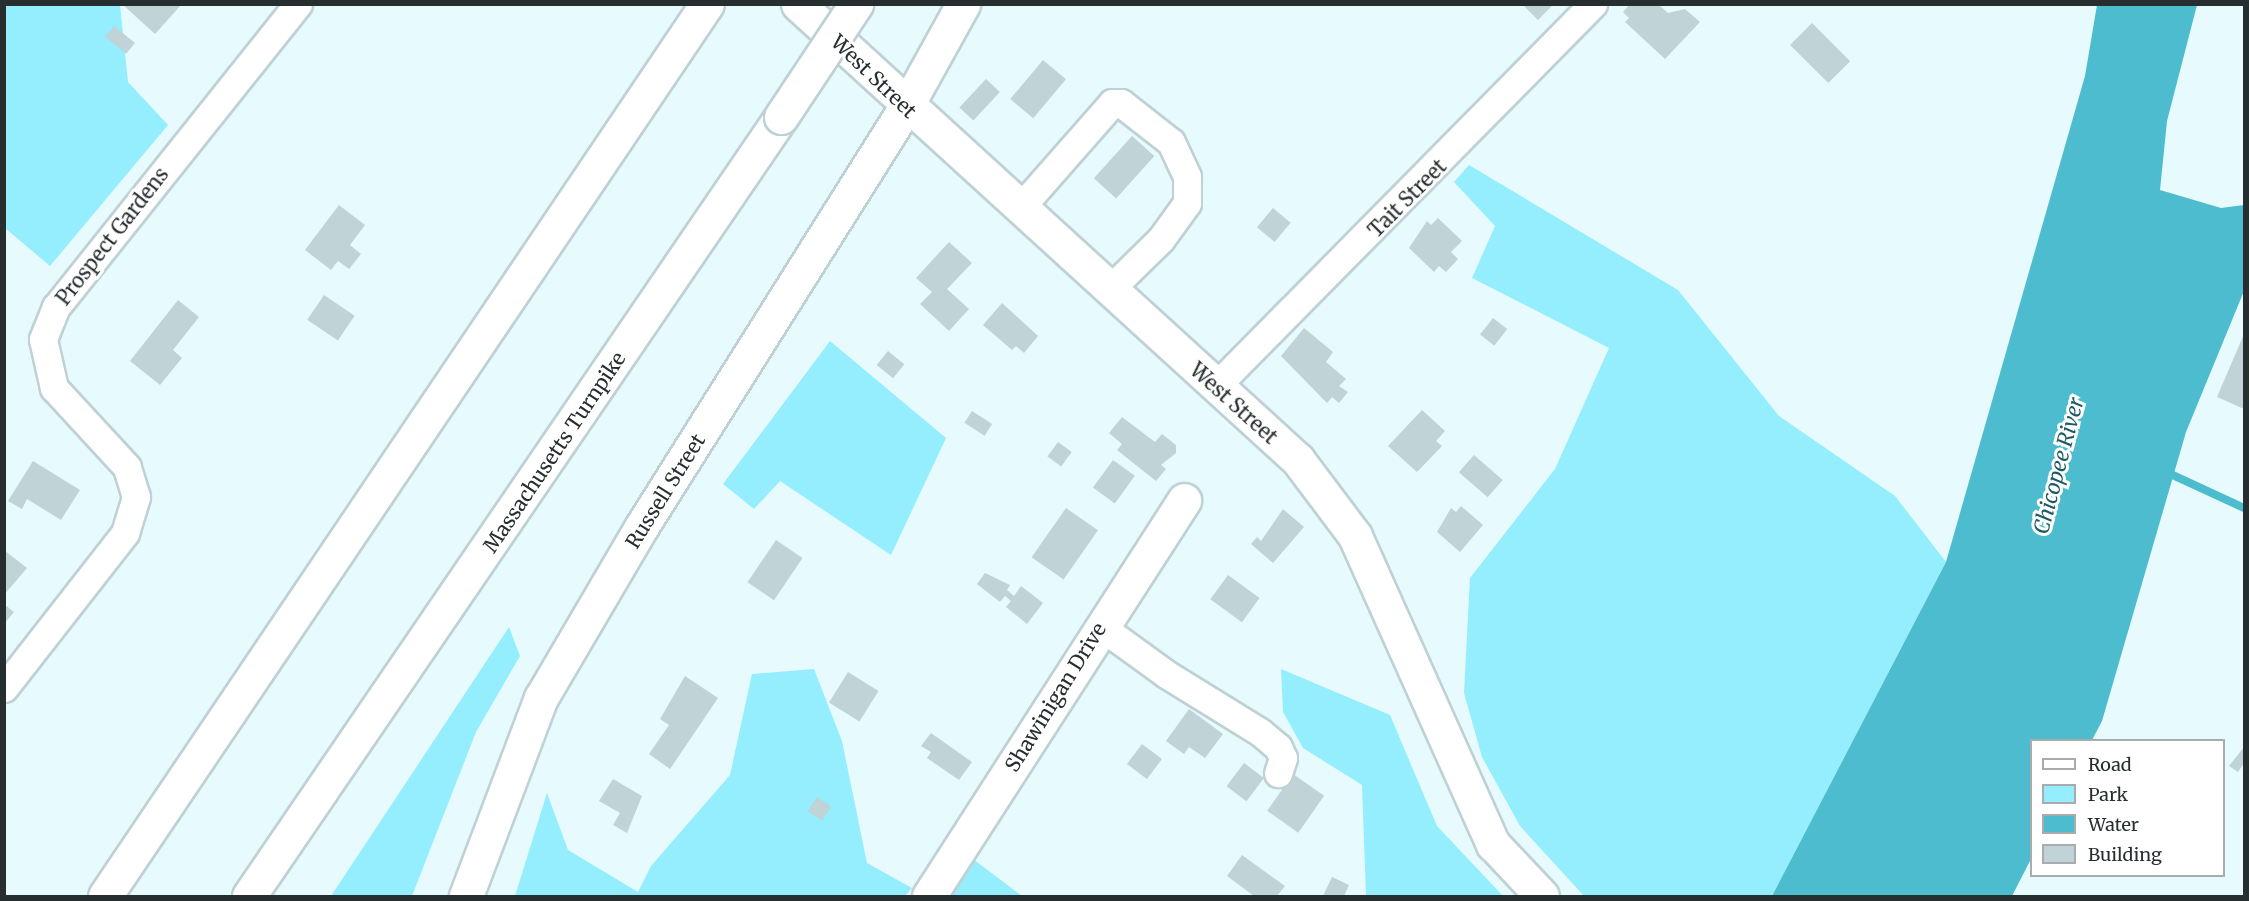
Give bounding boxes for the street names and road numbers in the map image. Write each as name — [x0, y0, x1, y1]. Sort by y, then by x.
street label: West Street — [826, 29, 922, 123]
street label: Tait Street — [1363, 154, 1451, 242]
street label: Prospect Gardens — [51, 162, 173, 310]
street label: Massachusetts Turnpike — [478, 347, 630, 557]
street label: West Street — [1185, 358, 1283, 448]
street label: Russell Street — [620, 429, 710, 553]
street label: Shawinigan Drive — [999, 618, 1111, 776]

